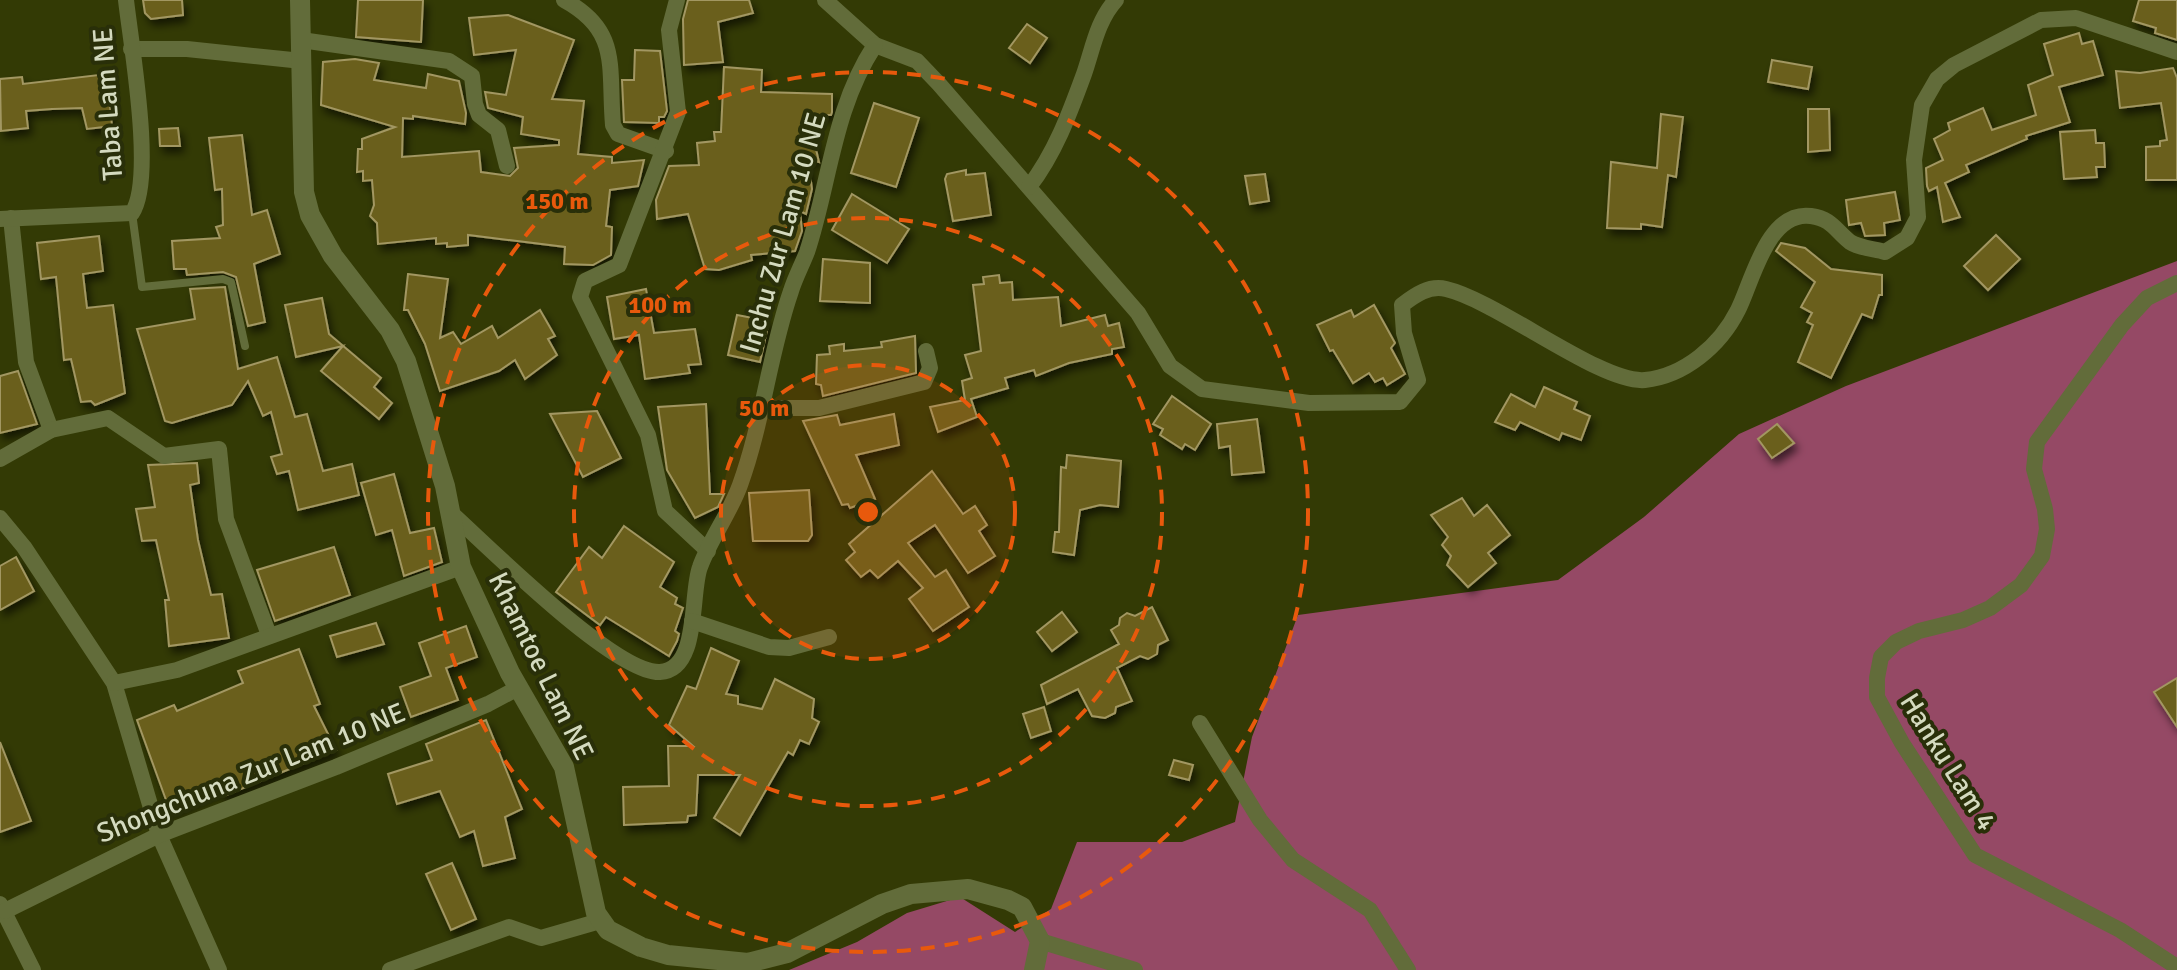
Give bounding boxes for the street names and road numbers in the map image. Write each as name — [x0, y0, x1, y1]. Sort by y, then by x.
street label: Taba Lam NE — [86, 27, 130, 181]
street label: Inchu Zur Lam 10 NE — [732, 109, 834, 357]
street label: Khamtoe Lam NE — [481, 567, 601, 765]
street label: Hanku Lam 4 — [1892, 687, 2004, 837]
street label: Shongchuna Zur Lam 10 NE — [92, 695, 410, 851]

